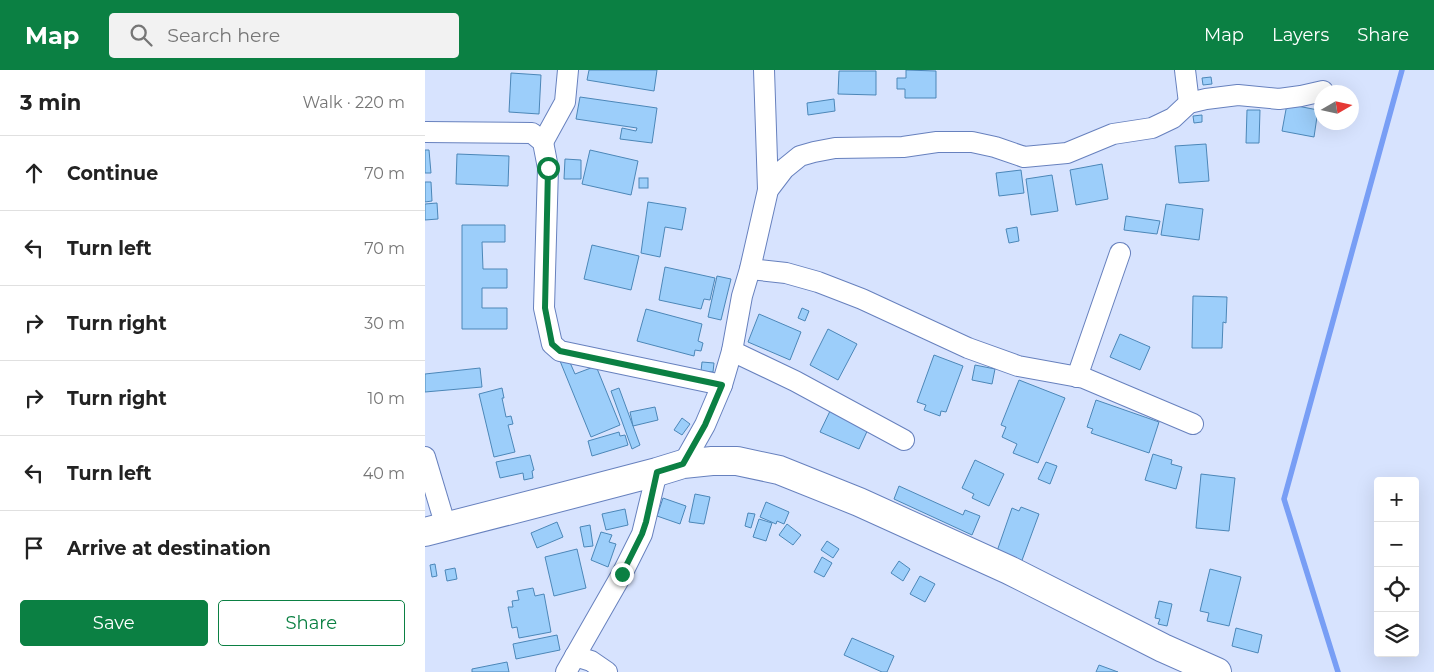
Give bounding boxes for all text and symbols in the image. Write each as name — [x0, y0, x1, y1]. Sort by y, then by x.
search box — [109, 13, 459, 58]
text: Map — [25, 21, 79, 50]
icon: search — [127, 21, 155, 49]
text: Search here — [167, 24, 280, 47]
text: Map — [1204, 24, 1244, 46]
text: Layers — [1272, 24, 1329, 46]
text: Share — [1357, 24, 1409, 46]
north arrow — [1314, 85, 1359, 130]
text: 3 min — [20, 90, 81, 115]
text: Walk · 220 m — [302, 93, 405, 112]
route start — [537, 157, 560, 180]
icon: ahead — [20, 159, 48, 187]
text: Continue — [67, 162, 158, 185]
text: 70 m — [364, 164, 405, 183]
icon: left — [20, 234, 48, 262]
text: Turn left — [67, 237, 152, 260]
text: 70 m — [364, 239, 405, 258]
icon: right — [20, 309, 48, 337]
text: Turn right — [67, 312, 167, 335]
text: 30 m — [364, 314, 405, 333]
icon: right — [20, 384, 48, 412]
text: Turn right — [67, 387, 167, 410]
text: 10 m — [367, 389, 405, 408]
icon: left — [20, 459, 48, 487]
text: Turn left — [67, 462, 152, 485]
text: 40 m — [363, 464, 405, 483]
map controls — [1374, 477, 1419, 657]
button: + — [1374, 477, 1419, 522]
button: − — [1374, 522, 1419, 567]
icon: arrive — [20, 534, 48, 562]
text: Arrive at destination — [67, 537, 271, 560]
route end — [611, 563, 634, 586]
button: locate — [1374, 567, 1419, 612]
button: Save — [20, 600, 208, 646]
button: Share — [218, 600, 405, 646]
button: layers — [1374, 612, 1419, 657]

